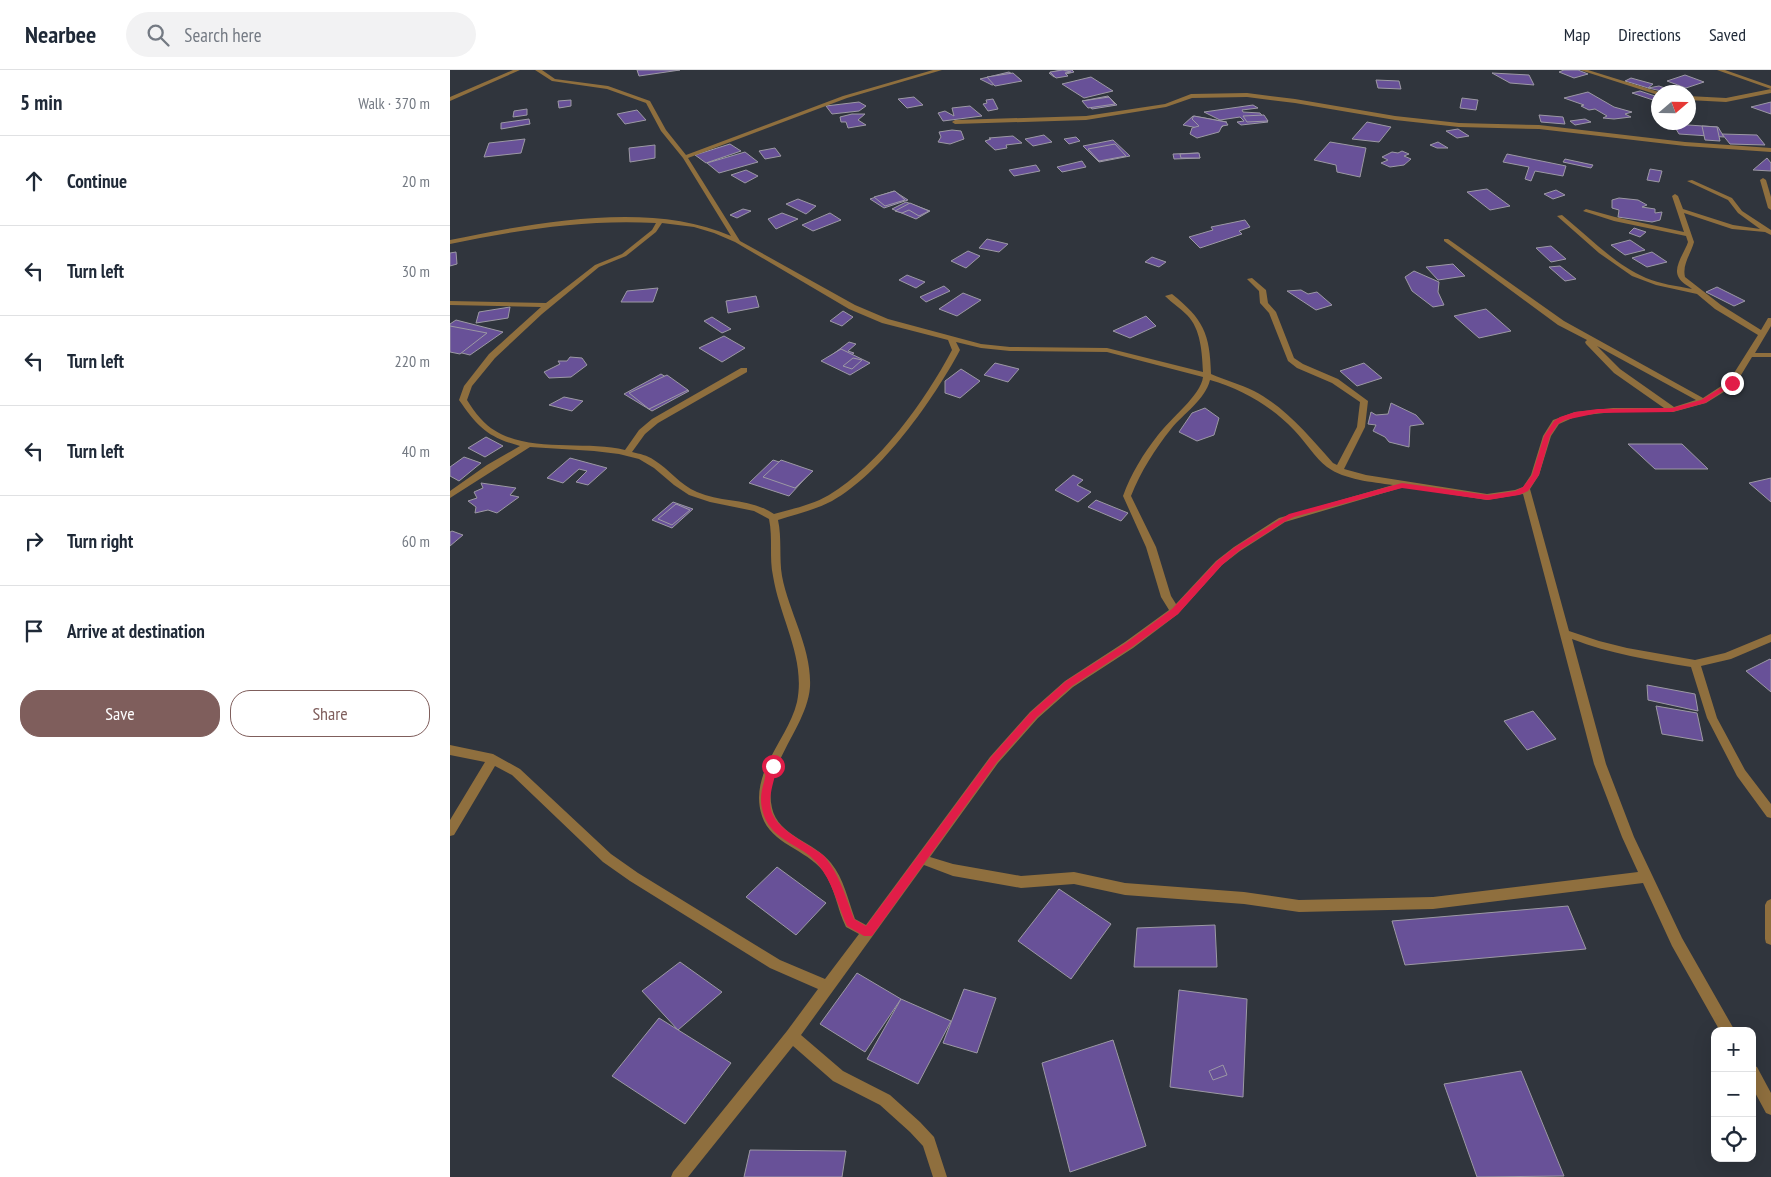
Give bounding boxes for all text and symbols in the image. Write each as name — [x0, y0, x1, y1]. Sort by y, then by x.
search box — [126, 12, 476, 57]
text: Nearbee — [25, 19, 96, 50]
icon: search — [144, 21, 172, 49]
text: Search here — [184, 23, 262, 47]
text: Map — [1564, 23, 1590, 46]
text: Directions — [1618, 23, 1681, 46]
text: Saved — [1709, 23, 1746, 46]
north arrow — [1651, 85, 1696, 130]
text: 5 min — [20, 89, 62, 116]
text: Walk · 370 m — [358, 93, 430, 113]
icon: ahead — [20, 167, 48, 195]
text: Continue — [67, 169, 127, 193]
text: 20 m — [402, 171, 430, 191]
icon: left — [20, 257, 48, 285]
text: Turn left — [67, 259, 124, 283]
text: 30 m — [402, 261, 430, 281]
icon: left — [20, 347, 48, 375]
text: Turn left — [67, 349, 124, 373]
text: 220 m — [395, 351, 430, 371]
route end — [1721, 372, 1744, 395]
icon: left — [20, 437, 48, 465]
text: Turn left — [67, 439, 124, 463]
text: 40 m — [402, 441, 430, 461]
icon: right — [20, 527, 48, 555]
text: Turn right — [67, 529, 133, 553]
text: 60 m — [402, 531, 430, 551]
icon: arrive — [20, 617, 48, 645]
text: Arrive at destination — [67, 619, 205, 643]
button: Save — [20, 690, 220, 737]
button: Share — [230, 690, 430, 737]
route start — [762, 755, 785, 778]
map controls — [1711, 1027, 1756, 1162]
button: + — [1711, 1027, 1756, 1072]
button: − — [1711, 1072, 1756, 1117]
button: locate — [1711, 1117, 1756, 1162]

